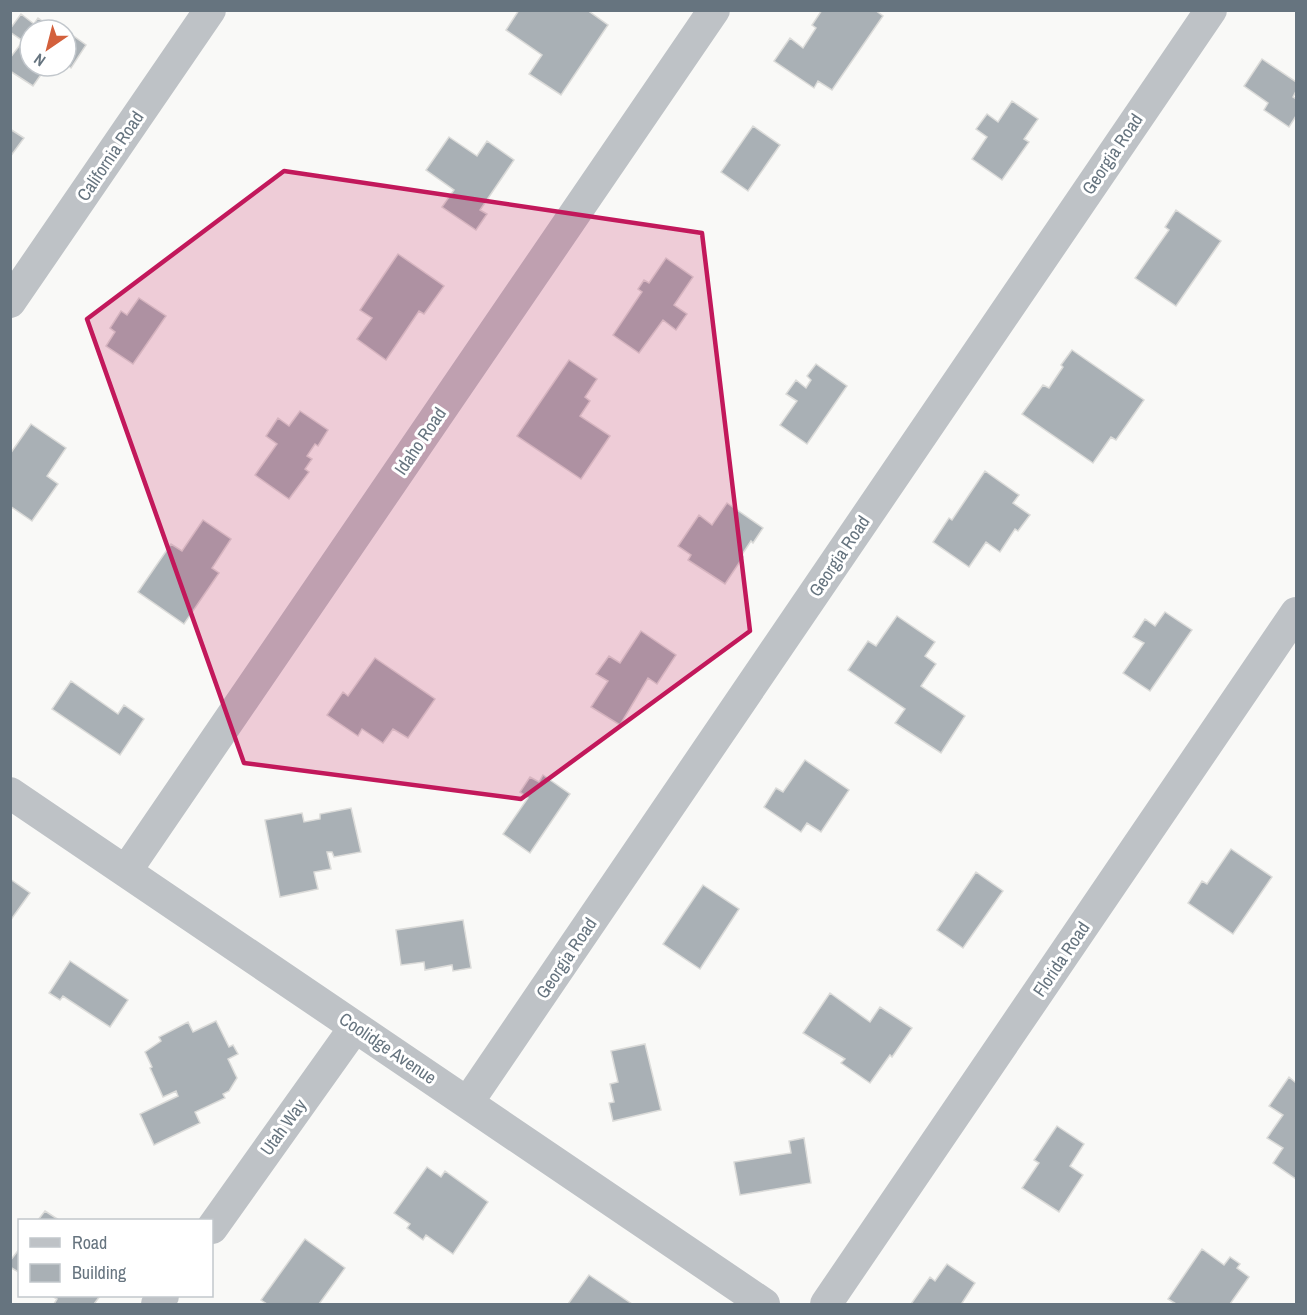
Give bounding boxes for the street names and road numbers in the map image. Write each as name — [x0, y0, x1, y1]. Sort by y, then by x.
street label: California Road — [71, 106, 149, 206]
street label: Georgia Road — [1076, 109, 1148, 199]
street label: Idaho Road — [388, 402, 452, 480]
street label: Georgia Road — [803, 511, 875, 601]
street label: Georgia Road — [530, 913, 602, 1003]
street label: Florida Road — [1027, 917, 1095, 1001]
street label: Coolidge Avenue — [335, 1006, 441, 1090]
street label: Utah Way — [254, 1093, 312, 1160]

